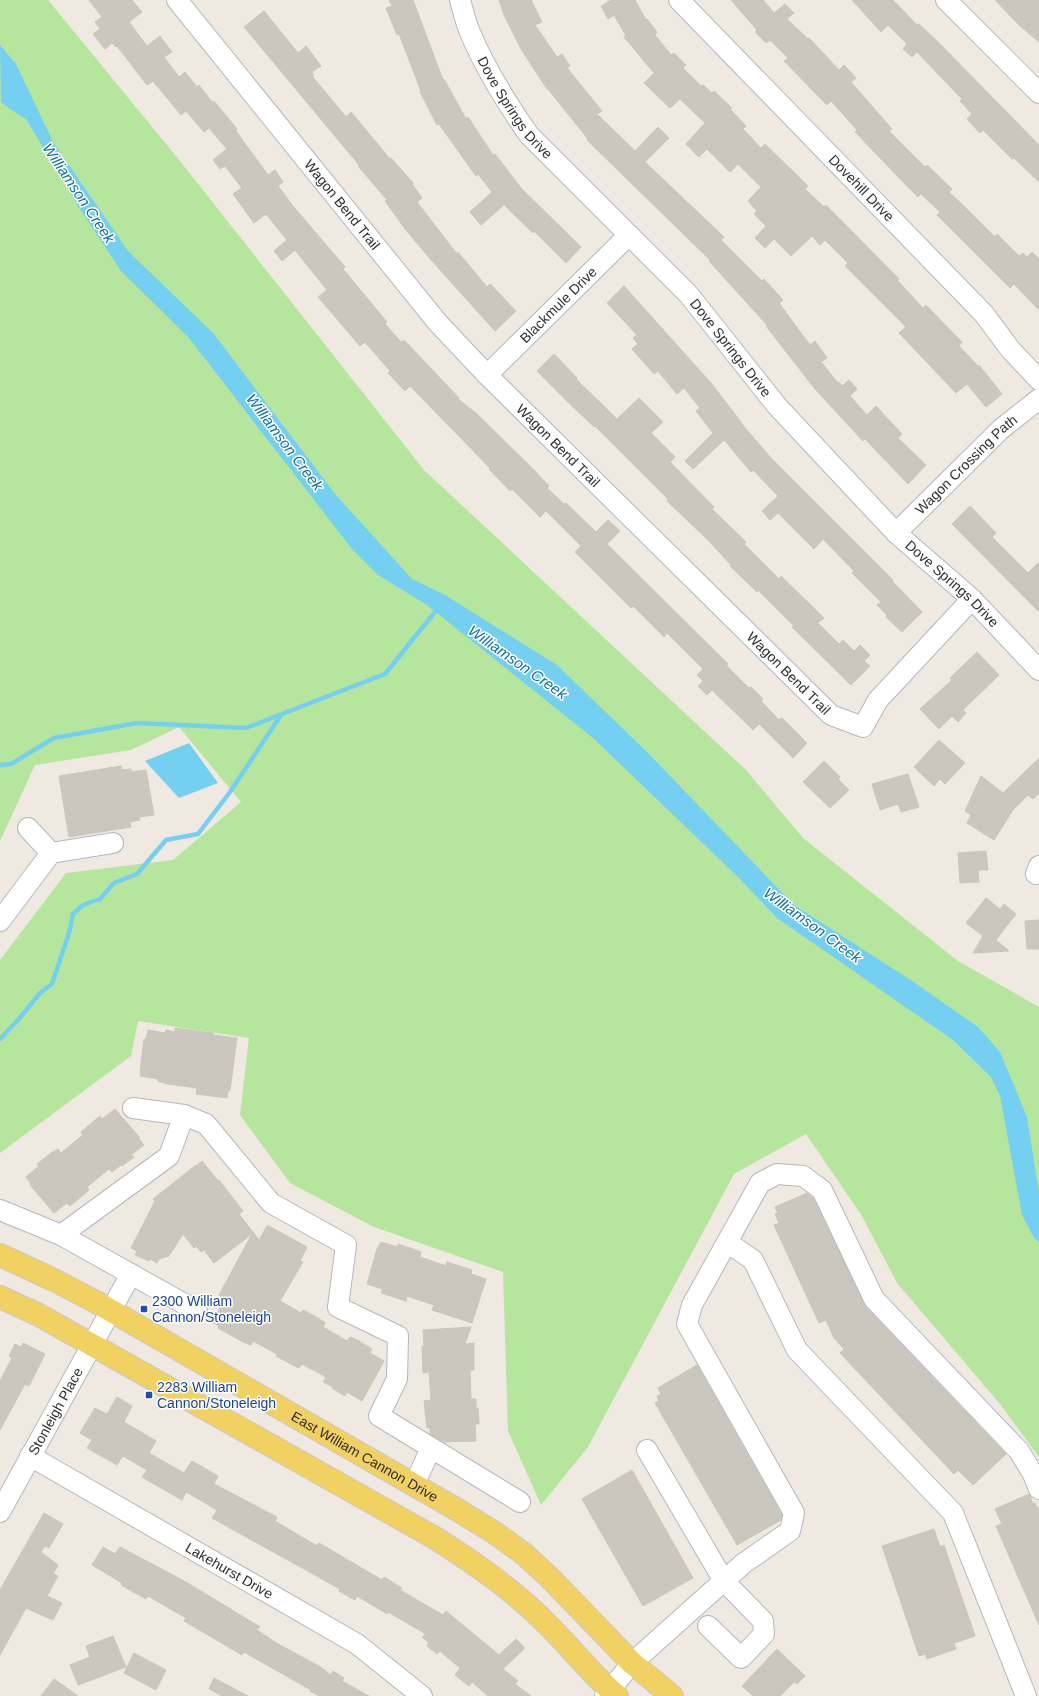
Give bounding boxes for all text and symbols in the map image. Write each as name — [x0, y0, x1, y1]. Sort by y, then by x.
street label: Dove Springs Drive — [474, 54, 556, 162]
water label: Williamson Creek — [39, 140, 119, 247]
street label: Dovehill Drive — [826, 151, 898, 225]
street label: Wagon Bend Trail — [301, 156, 383, 253]
street label: Blackmule Drive — [517, 263, 600, 346]
street label: Dove Springs Drive — [687, 295, 775, 400]
water label: Williamson Creek — [243, 390, 328, 495]
street label: Wagon Bend Trail — [513, 401, 603, 490]
street label: Wagon Crossing Path — [912, 411, 1020, 518]
street label: Dove Springs Drive — [902, 537, 1002, 630]
water label: Williamson Creek — [465, 622, 572, 703]
street label: Wagon Bend Trail — [744, 629, 834, 718]
water label: Williamson Creek — [761, 884, 866, 967]
place label: 2300 William Cannon/Stoneleigh — [152, 1293, 271, 1325]
marker: 2300 William Cannon/Stoneleigh — [139, 1304, 149, 1314]
street label: Stonleigh Place — [25, 1365, 86, 1458]
place label: 2283 William Cannon/Stoneleigh — [157, 1379, 276, 1411]
marker: 2283 William Cannon/Stoneleigh — [144, 1390, 154, 1400]
street label: East William Cannon Drive — [289, 1408, 441, 1505]
street label: Lakehurst Drive — [183, 1539, 276, 1602]

